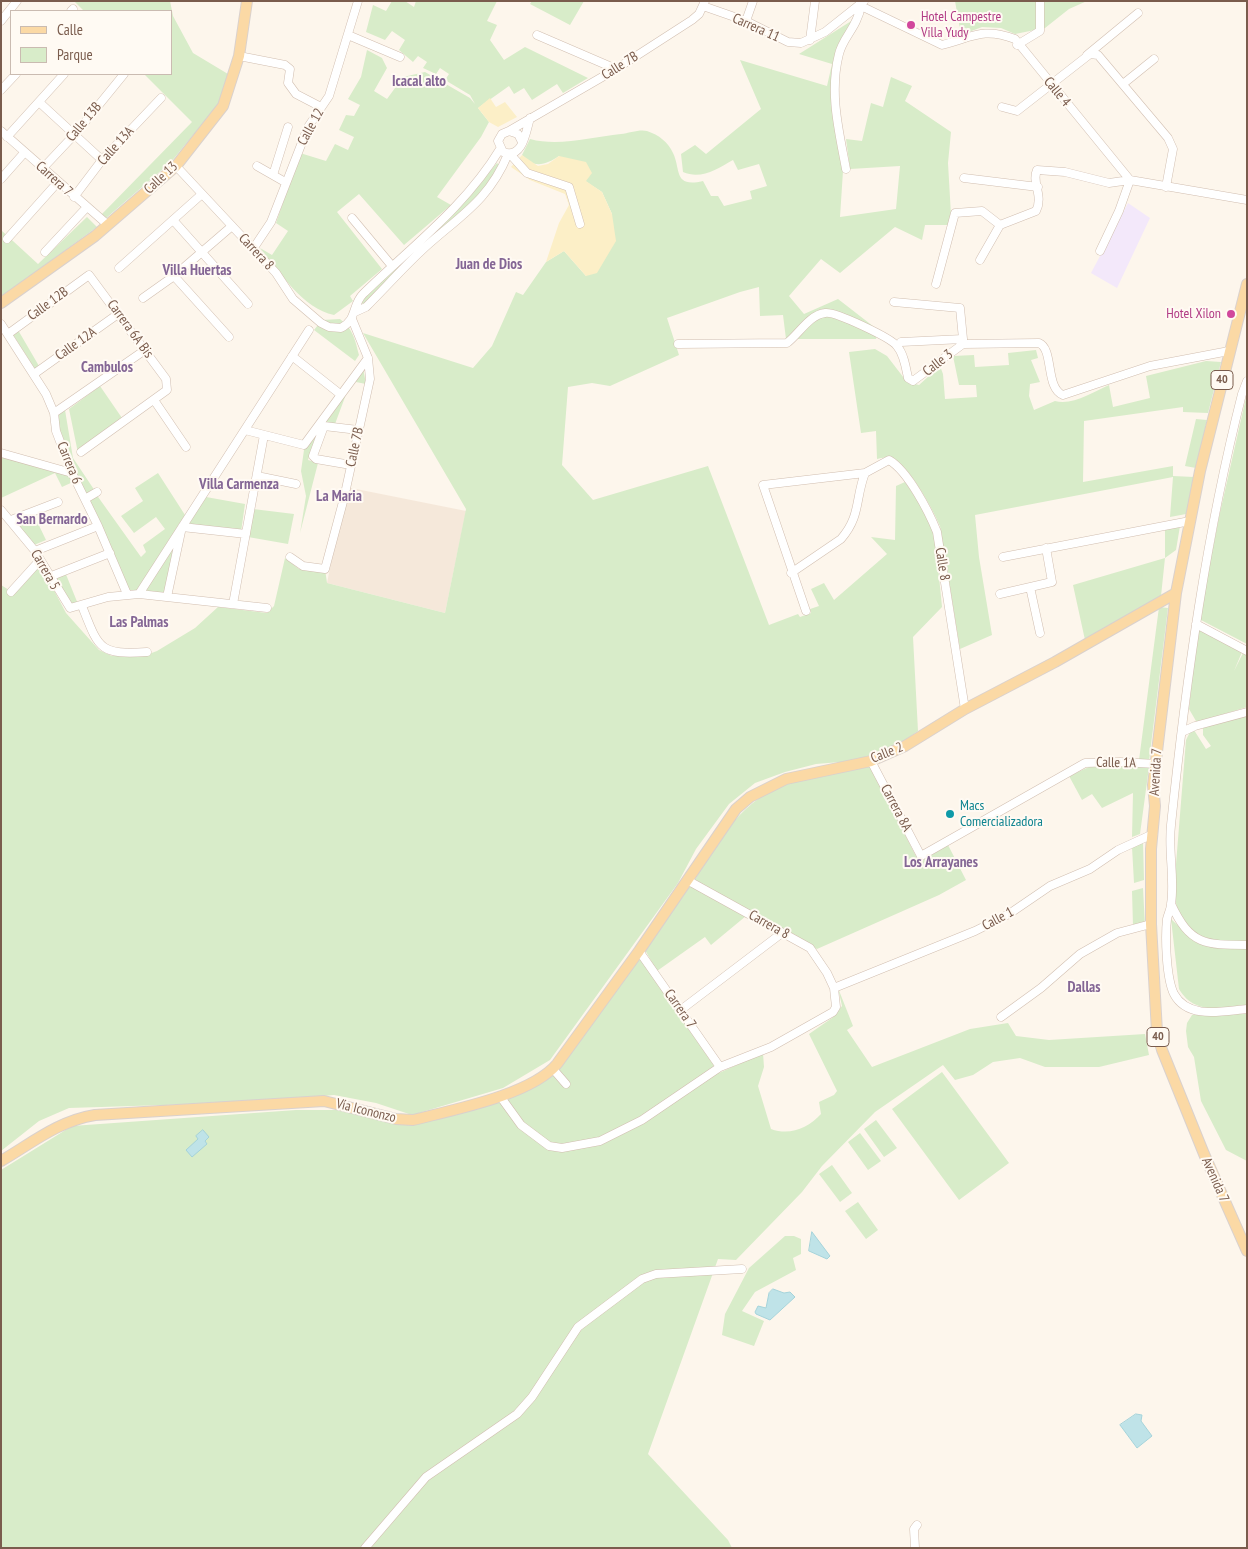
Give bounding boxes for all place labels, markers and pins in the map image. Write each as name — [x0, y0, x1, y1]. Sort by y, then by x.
place label: Hotel Campestre Villa Yudy — [921, 9, 1001, 41]
marker: Hotel Campestre Villa Yudy — [905, 19, 917, 31]
place label: Hotel Xilon — [1166, 306, 1221, 322]
marker: Hotel Xilon — [1225, 308, 1237, 320]
place label: Macs Comercializadora — [960, 798, 1043, 830]
marker: Macs Comercializadora — [944, 808, 956, 820]

